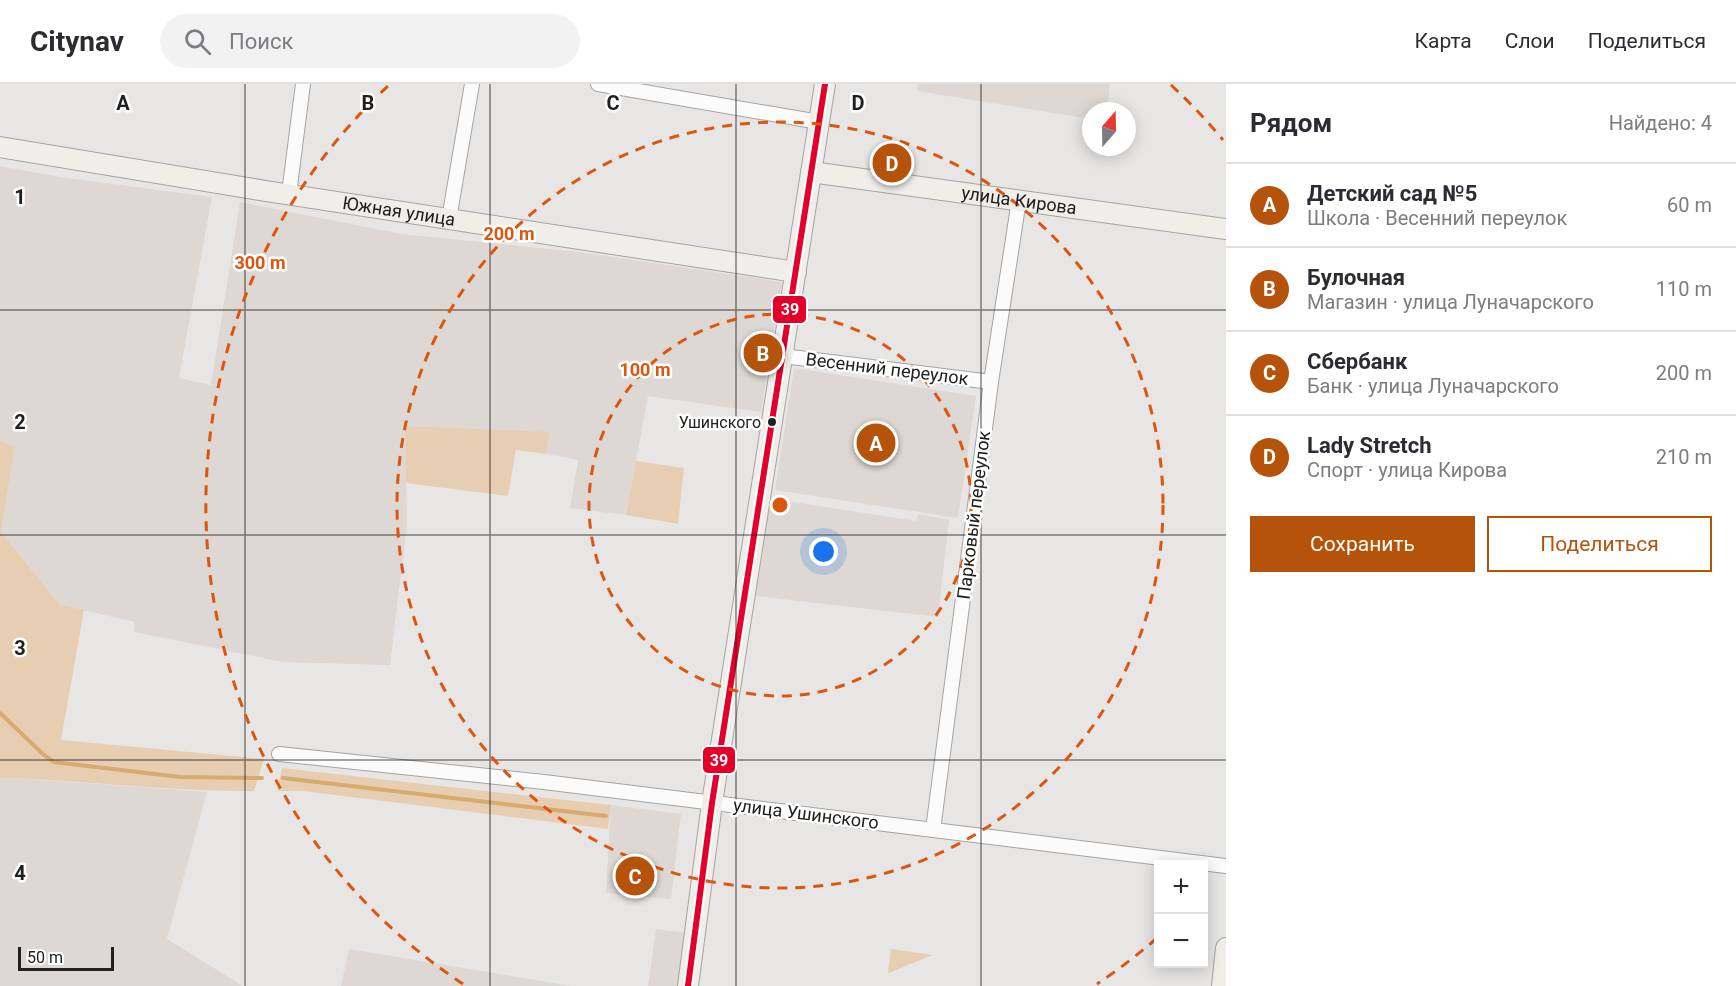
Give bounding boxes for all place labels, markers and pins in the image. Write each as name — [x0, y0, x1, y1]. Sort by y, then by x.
pin: D — [872, 140, 912, 185]
pin: B — [744, 330, 783, 376]
place label: Ушинского — [679, 413, 761, 432]
marker: Ушинского — [766, 416, 778, 428]
pin: A — [856, 420, 896, 466]
centre of rings — [770, 495, 790, 515]
pin: C — [616, 854, 654, 898]

